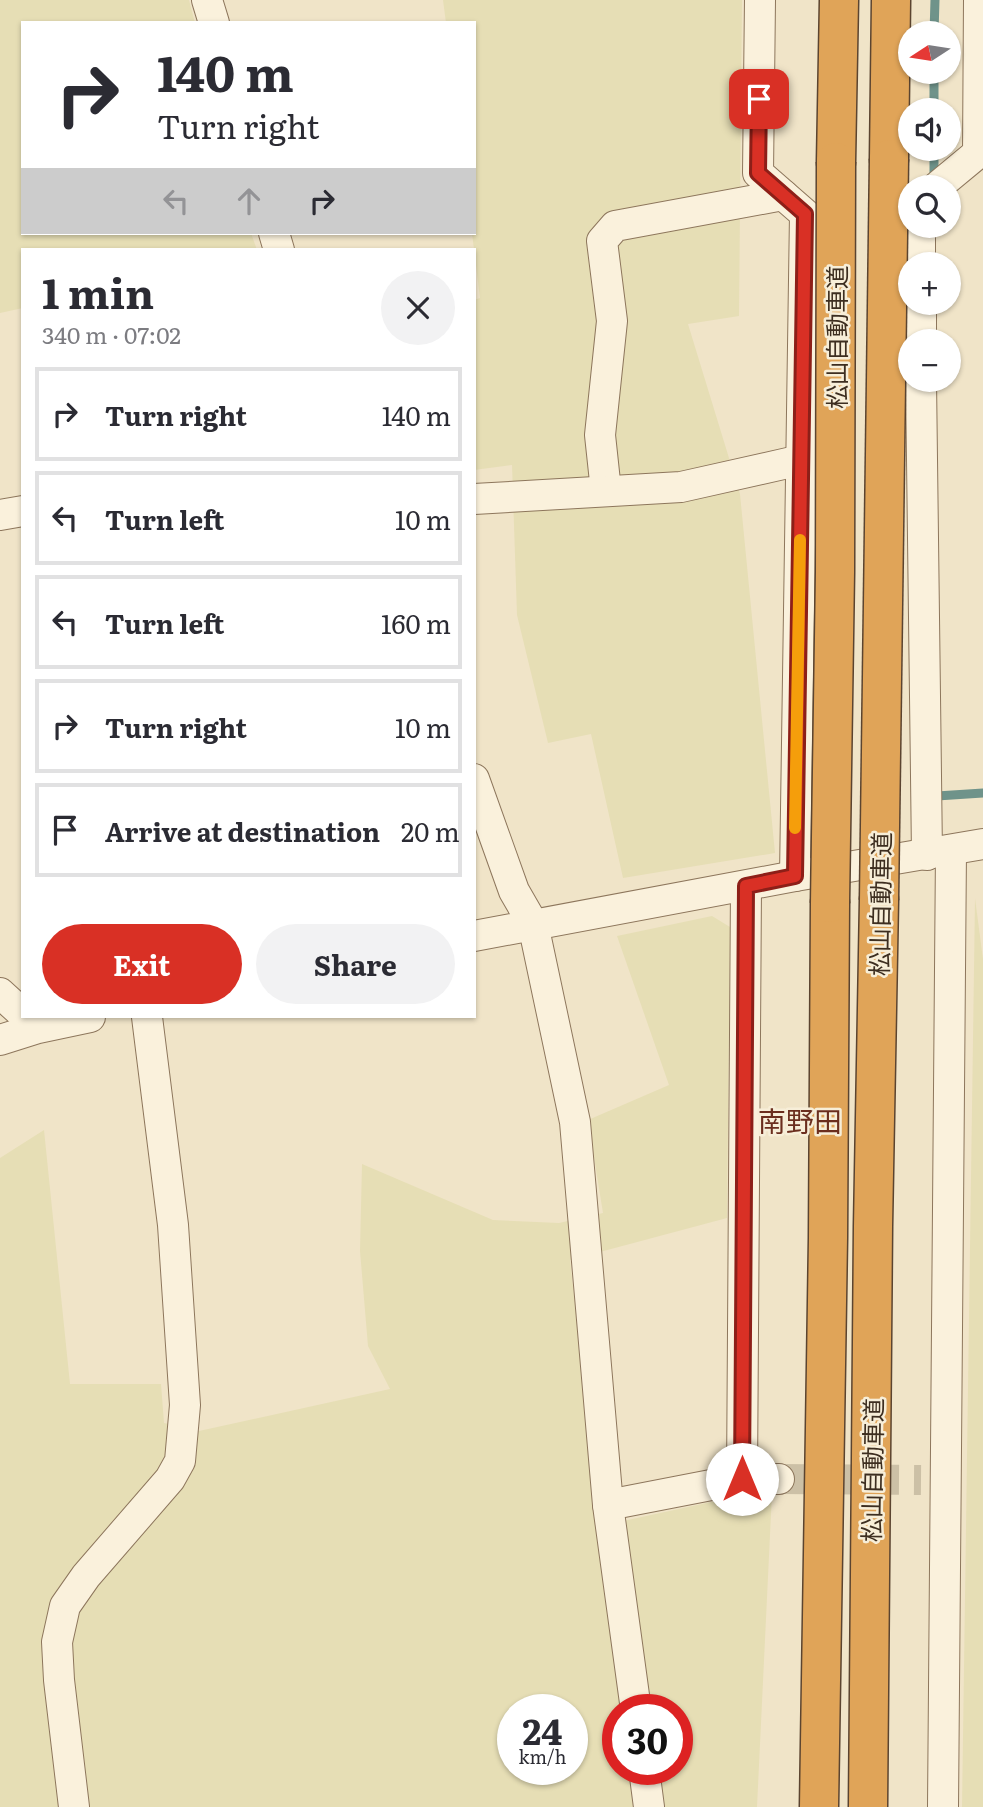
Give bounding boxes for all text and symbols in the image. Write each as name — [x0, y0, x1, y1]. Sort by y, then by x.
north arrow — [898, 21, 961, 84]
map controls — [898, 21, 961, 392]
text: 140 m — [157, 34, 294, 107]
icon: right — [42, 49, 133, 140]
pin — [729, 69, 789, 129]
icon: arrive — [740, 80, 778, 118]
button: sound — [898, 98, 961, 161]
text: Turn right — [157, 101, 319, 149]
button: search — [898, 175, 961, 238]
icon: left — [157, 182, 195, 220]
icon: ahead — [230, 182, 268, 220]
icon: right — [303, 182, 341, 220]
button: + — [898, 252, 961, 315]
text: 1 min — [42, 260, 154, 322]
street label: 松山自動車道 — [818, 265, 853, 409]
button: close — [381, 271, 455, 345]
text: 340 m · 07:02 — [42, 317, 181, 351]
button: − — [898, 329, 961, 392]
icon: right — [46, 395, 84, 433]
text: Turn right — [105, 395, 247, 434]
text: 140 m — [382, 395, 451, 434]
icon: left — [46, 499, 84, 537]
text: Turn left — [105, 499, 224, 538]
text: 10 m — [395, 499, 451, 538]
icon: left — [46, 603, 84, 641]
text: Turn left — [105, 603, 224, 642]
text: 160 m — [381, 603, 451, 642]
icon: right — [46, 707, 84, 745]
text: Turn right — [105, 707, 247, 746]
text: 10 m — [395, 707, 451, 746]
icon: arrive — [46, 811, 84, 849]
text: Arrive at destination — [105, 811, 380, 850]
text: 20 m — [401, 811, 460, 850]
street label: 松山自動車道 — [860, 832, 898, 976]
button: Exit — [42, 924, 242, 1004]
button: Share — [256, 924, 455, 1004]
district label: 南野田 — [758, 1099, 842, 1141]
street label: 松山自動車道 — [852, 1398, 890, 1542]
position arrow — [705, 1442, 779, 1516]
speed limit sign: 30 — [602, 1694, 693, 1785]
text: 24 — [523, 1704, 562, 1756]
text: km/h — [519, 1743, 566, 1770]

